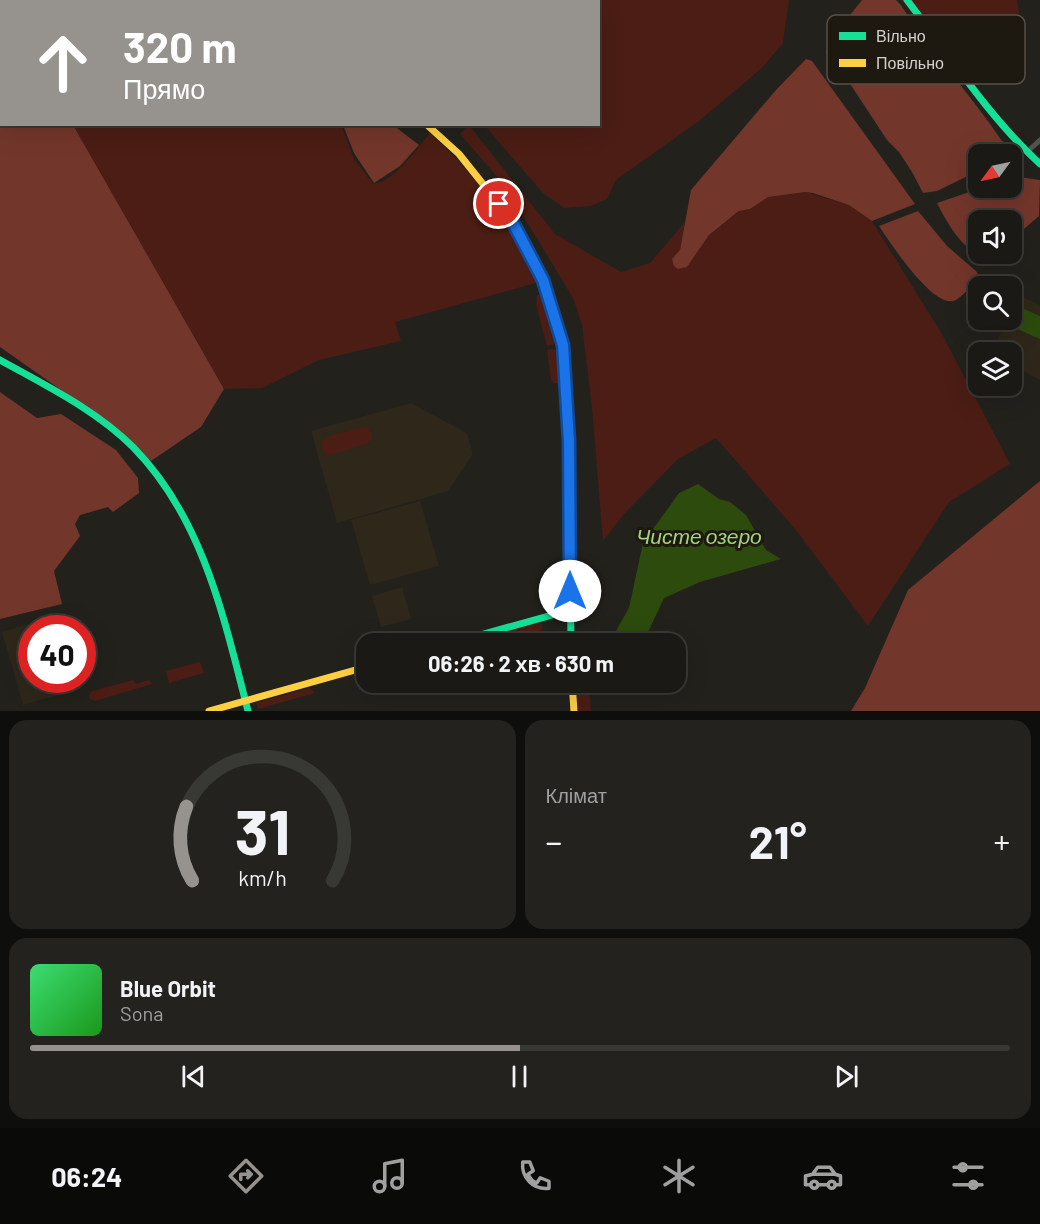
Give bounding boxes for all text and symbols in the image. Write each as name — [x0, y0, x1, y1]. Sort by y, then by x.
legend — [827, 15, 1025, 84]
text: 320 m — [123, 21, 237, 71]
icon: ahead — [24, 24, 102, 102]
text: Вільно — [876, 26, 926, 45]
text: Повільно — [876, 53, 944, 72]
text: Прямо — [123, 72, 205, 104]
north arrow — [968, 144, 1022, 198]
map controls — [968, 144, 1022, 396]
pin — [473, 178, 524, 229]
icon: arrive — [482, 187, 515, 220]
button: sound — [968, 210, 1022, 264]
button: search — [968, 276, 1022, 330]
button: layers — [968, 342, 1022, 396]
water label: Чисте озеро — [636, 523, 762, 548]
position arrow — [538, 559, 602, 623]
speed limit sign: 40 — [18, 615, 96, 693]
text: 06:26 · 2 хв · 630 m — [428, 650, 614, 676]
text: Клімат — [546, 783, 607, 807]
text: 31 — [234, 793, 290, 867]
text: 21° — [749, 814, 807, 868]
text: − — [546, 821, 562, 861]
text: + — [994, 821, 1010, 861]
text: km/h — [238, 866, 287, 891]
text: Blue Orbit — [120, 975, 216, 1001]
text: Sona — [120, 1001, 164, 1025]
icon: previous — [177, 1060, 210, 1093]
icon: pause — [503, 1060, 536, 1093]
icon: next — [830, 1060, 863, 1093]
icon: directions — [225, 1155, 267, 1197]
icon: music — [369, 1155, 411, 1197]
icon: phone — [514, 1155, 556, 1197]
icon: climate — [658, 1155, 700, 1197]
icon: car — [802, 1155, 844, 1197]
icon: filters — [947, 1155, 989, 1197]
text: 06:24 — [51, 1160, 122, 1192]

